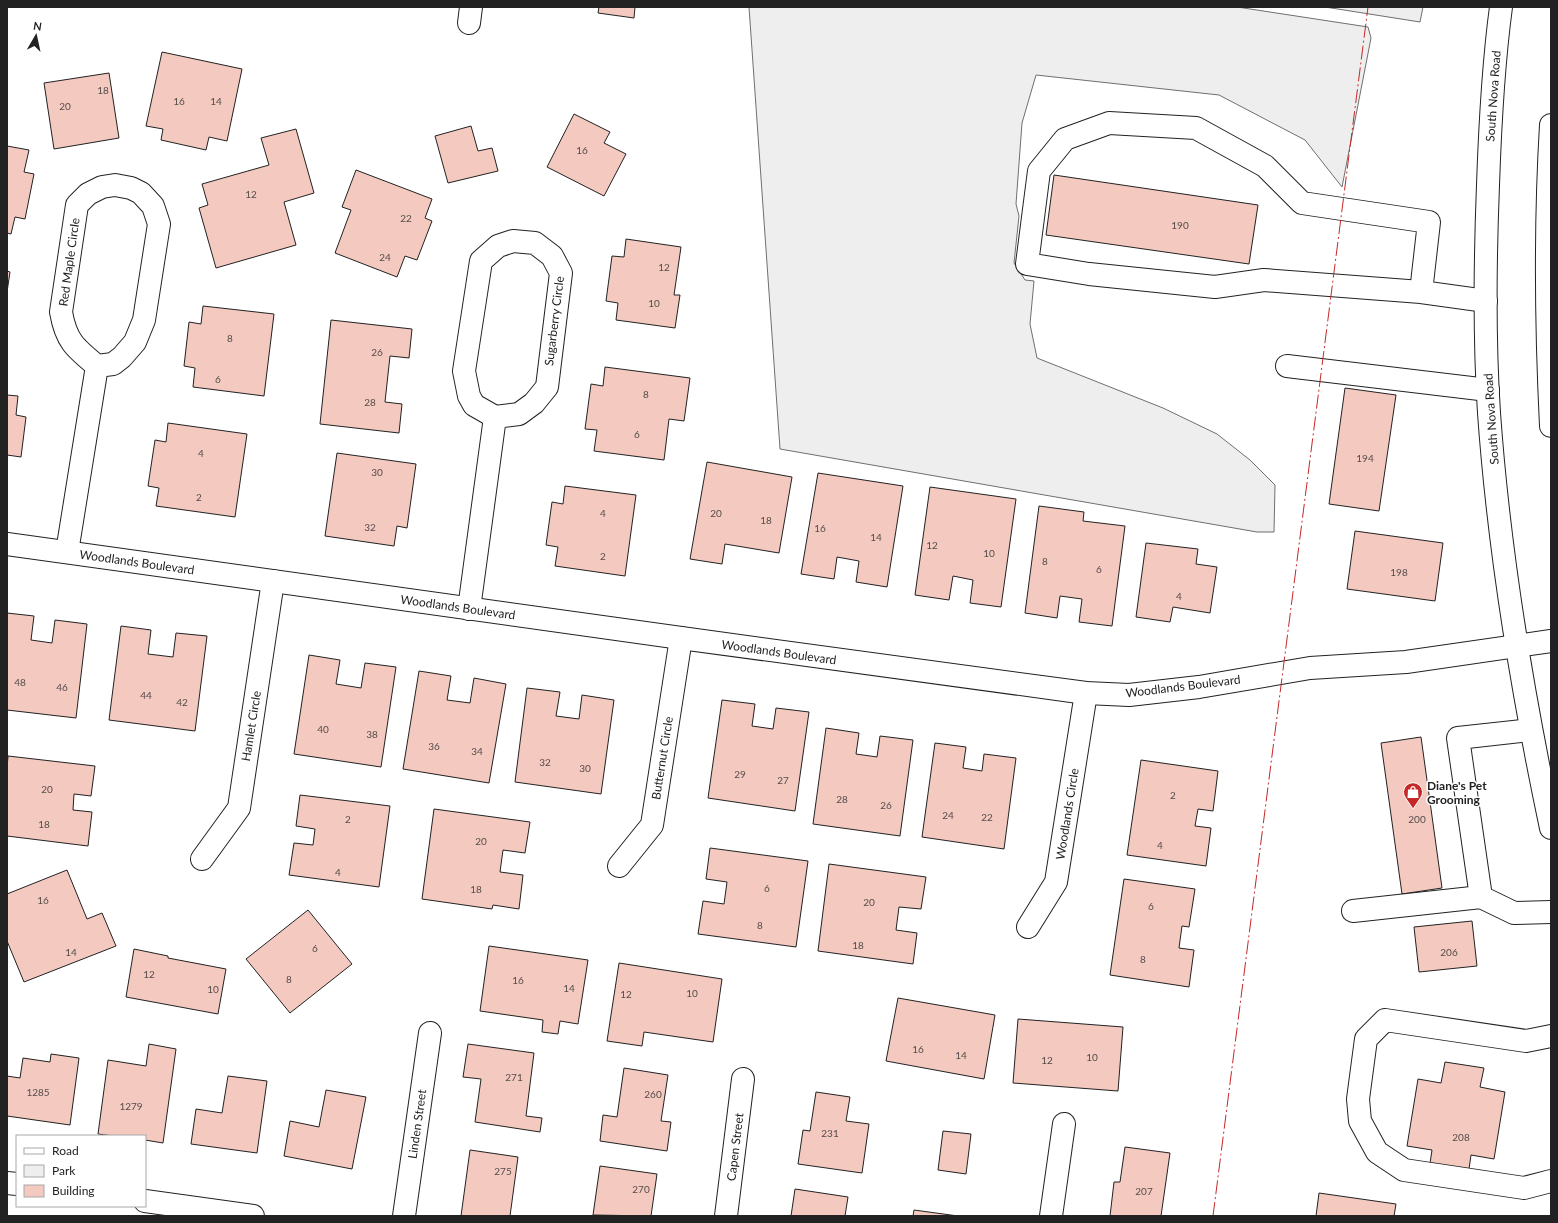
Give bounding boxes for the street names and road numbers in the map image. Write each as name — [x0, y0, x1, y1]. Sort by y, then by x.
street label: South Nova Road — [1482, 50, 1504, 142]
street label: Red Maple Circle — [55, 217, 83, 307]
street label: Sugarberry Circle — [541, 275, 567, 367]
street label: South Nova Road — [1480, 373, 1502, 465]
street label: Woodlands Boulevard — [79, 547, 195, 577]
street label: Woodlands Boulevard — [400, 592, 516, 622]
street label: Woodlands Boulevard — [721, 637, 837, 667]
street label: Woodlands Boulevard — [1125, 672, 1241, 700]
street label: Hamlet Circle — [238, 690, 264, 762]
street label: Butternut Circle — [648, 715, 676, 801]
street label: Woodlands Circle — [1052, 767, 1082, 861]
street label: Linden Street — [405, 1088, 429, 1160]
street label: Capen Street — [723, 1111, 747, 1182]

